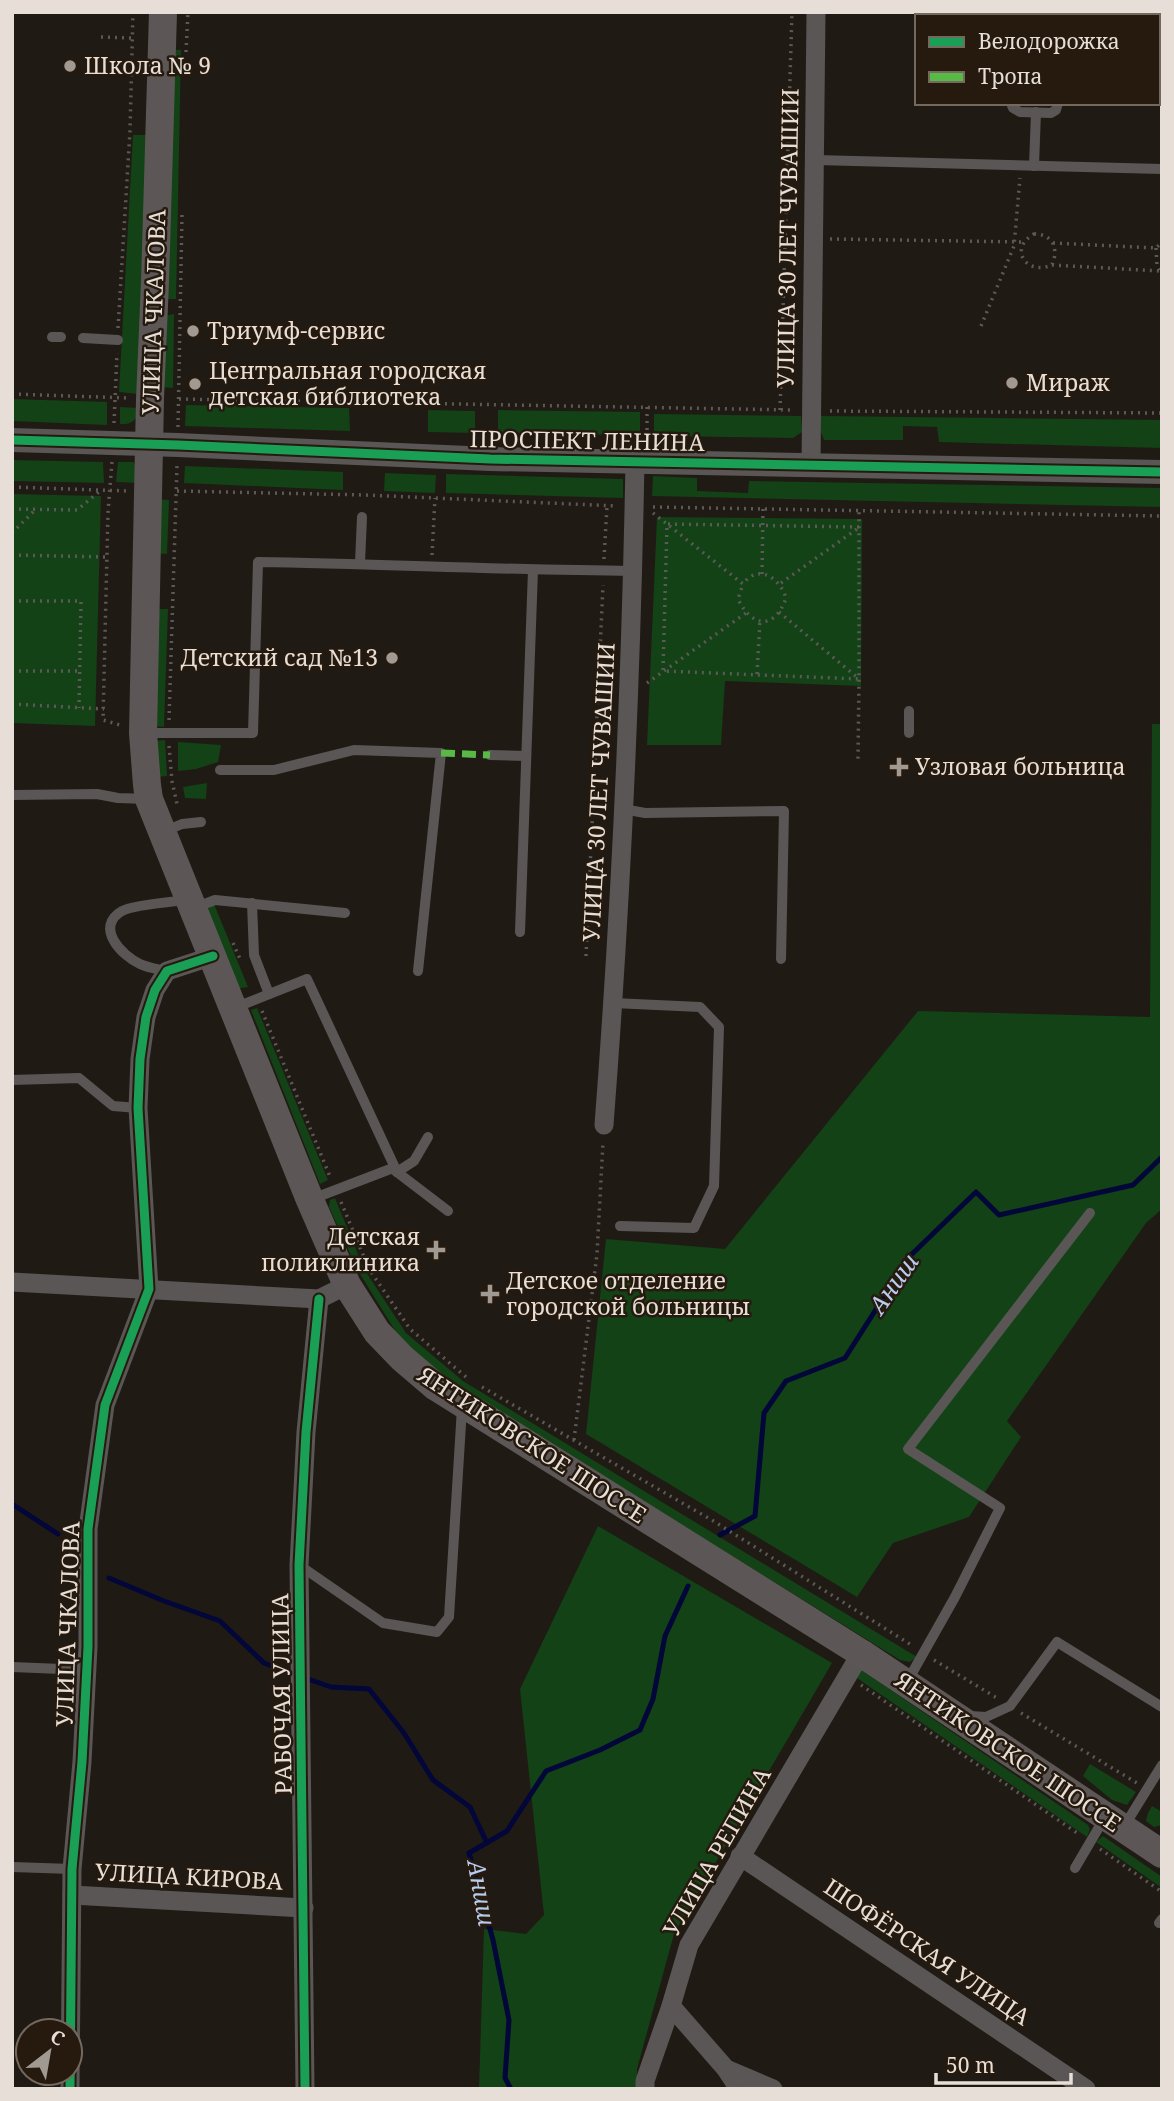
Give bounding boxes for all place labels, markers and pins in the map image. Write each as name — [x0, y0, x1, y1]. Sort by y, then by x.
place label: Школа № 9 — [84, 49, 211, 81]
marker: Школа № 9 — [62, 58, 78, 74]
place label: Триумф-сервис — [207, 314, 385, 346]
marker: Триумф-сервис — [185, 323, 201, 339]
place label: Центральная городская детская библиотека — [209, 354, 486, 412]
place label: Мираж — [1026, 366, 1110, 398]
marker: Мираж — [1004, 375, 1020, 391]
marker: Центральная городская детская библиотека — [187, 376, 203, 392]
place label: Детский сад №13 — [181, 641, 378, 673]
marker: Детский сад №13 — [384, 650, 400, 666]
place label: Узловая больница — [915, 750, 1126, 782]
marker: Узловая больница — [889, 757, 909, 777]
place label: Детская поликлиника — [261, 1220, 420, 1278]
marker: Детская поликлиника — [426, 1240, 446, 1260]
place label: Детское отделение городской больницы — [506, 1264, 750, 1322]
marker: Детское отделение городской больницы — [480, 1284, 500, 1304]

